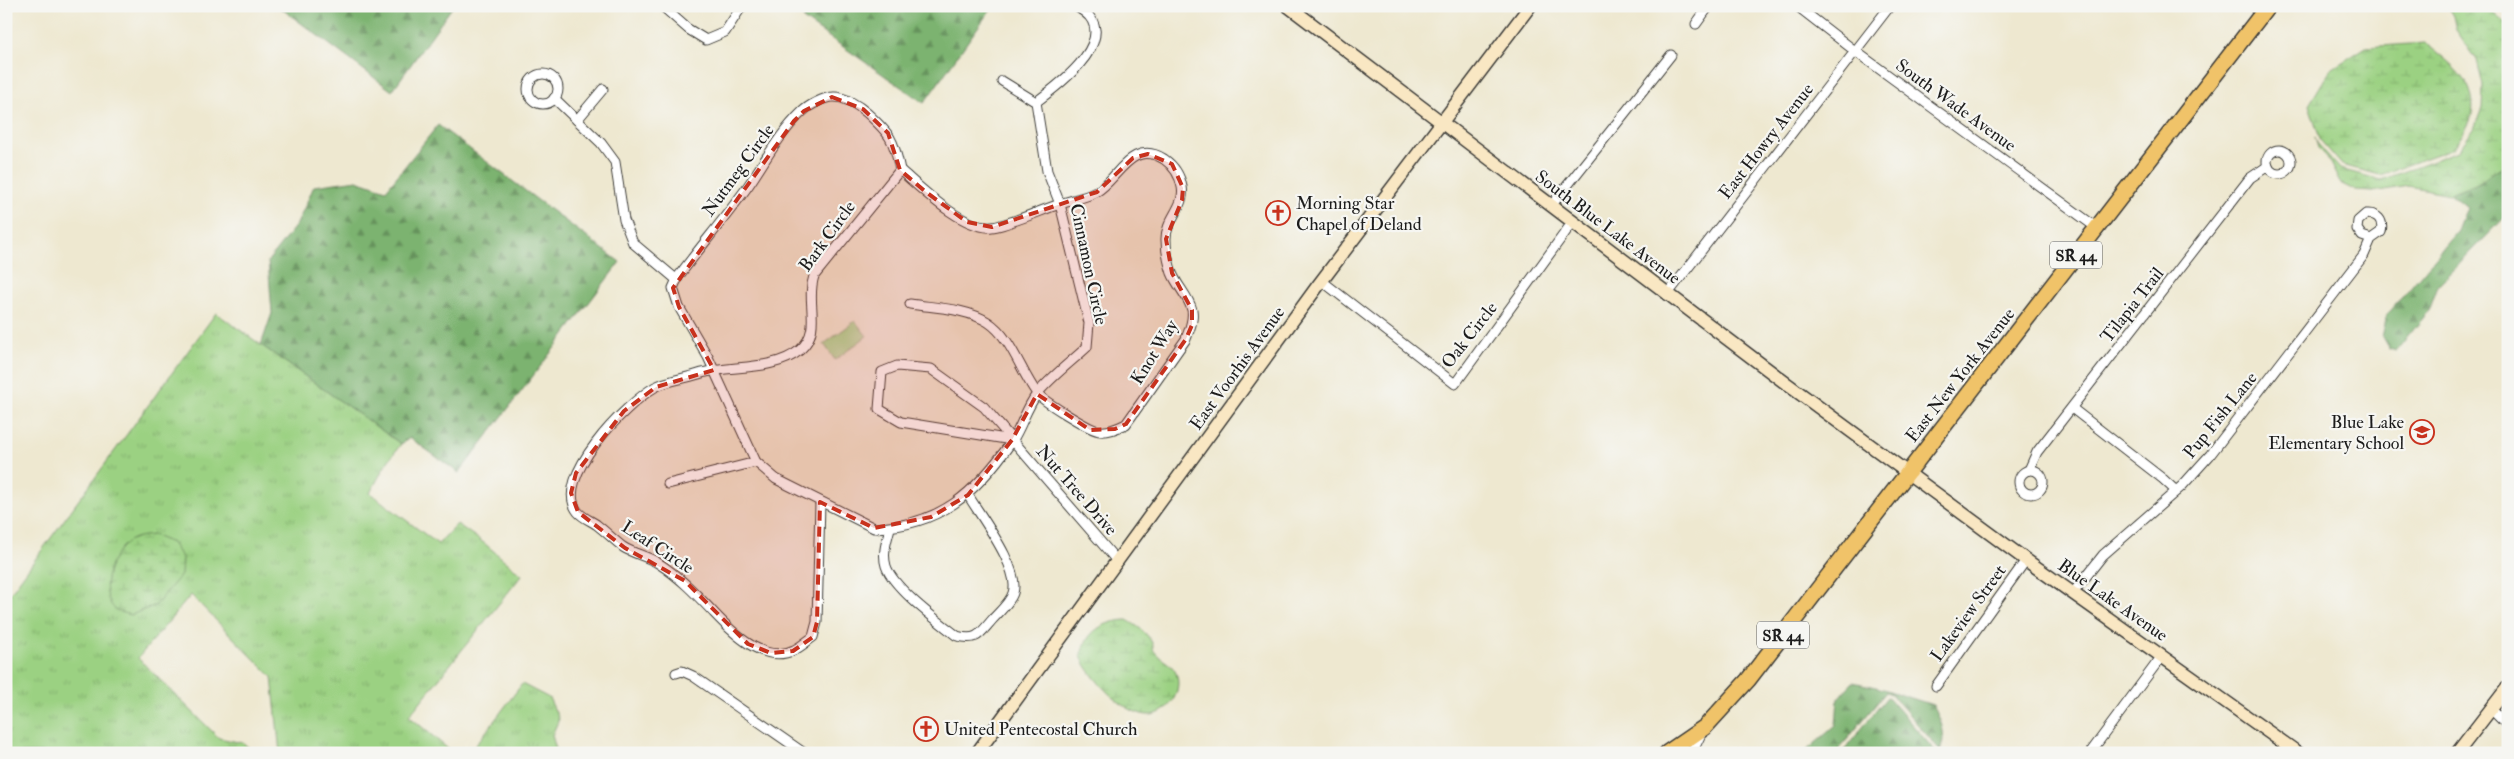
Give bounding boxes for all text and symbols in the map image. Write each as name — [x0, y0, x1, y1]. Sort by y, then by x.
street label: South Wade Avenue — [1891, 54, 2021, 157]
street label: East Howry Avenue — [1714, 78, 1819, 204]
street label: Nutmeg Circle — [697, 119, 780, 221]
street label: South Blue Lake Avenue — [1530, 165, 1685, 290]
place label: Morning Star Chapel of Deland — [1296, 192, 1422, 236]
street label: Bark Circle — [794, 196, 861, 276]
church icon: Morning Star Chapel of Deland — [1265, 200, 1291, 226]
street label: Cinnamon Circle — [1064, 201, 1113, 327]
road number: SR 44 — [2050, 242, 2102, 268]
street label: Tilapia Trail — [2096, 263, 2169, 348]
street label: Oak Circle — [1436, 297, 1503, 373]
street label: East Voorhis Avenue — [1185, 301, 1290, 435]
street label: East New York Avenue — [1901, 303, 2020, 447]
street label: Knot Way — [1126, 315, 1184, 389]
street label: Pup Fish Lane — [2178, 367, 2263, 463]
place label: Blue Lake Elementary School — [2268, 411, 2404, 455]
school or university icon: Blue Lake Elementary School — [2409, 419, 2435, 445]
street label: Nut Tree Drive — [1031, 440, 1123, 541]
street label: Leaf Circle — [617, 516, 699, 579]
street label: Blue Lake Avenue — [2053, 554, 2173, 647]
street label: Lakeview Street — [1925, 560, 2011, 666]
road number: SR 44 — [1757, 622, 1809, 648]
church icon: United Pentecostal Church — [913, 716, 939, 742]
place label: United Pentecostal Church — [944, 718, 1138, 741]

